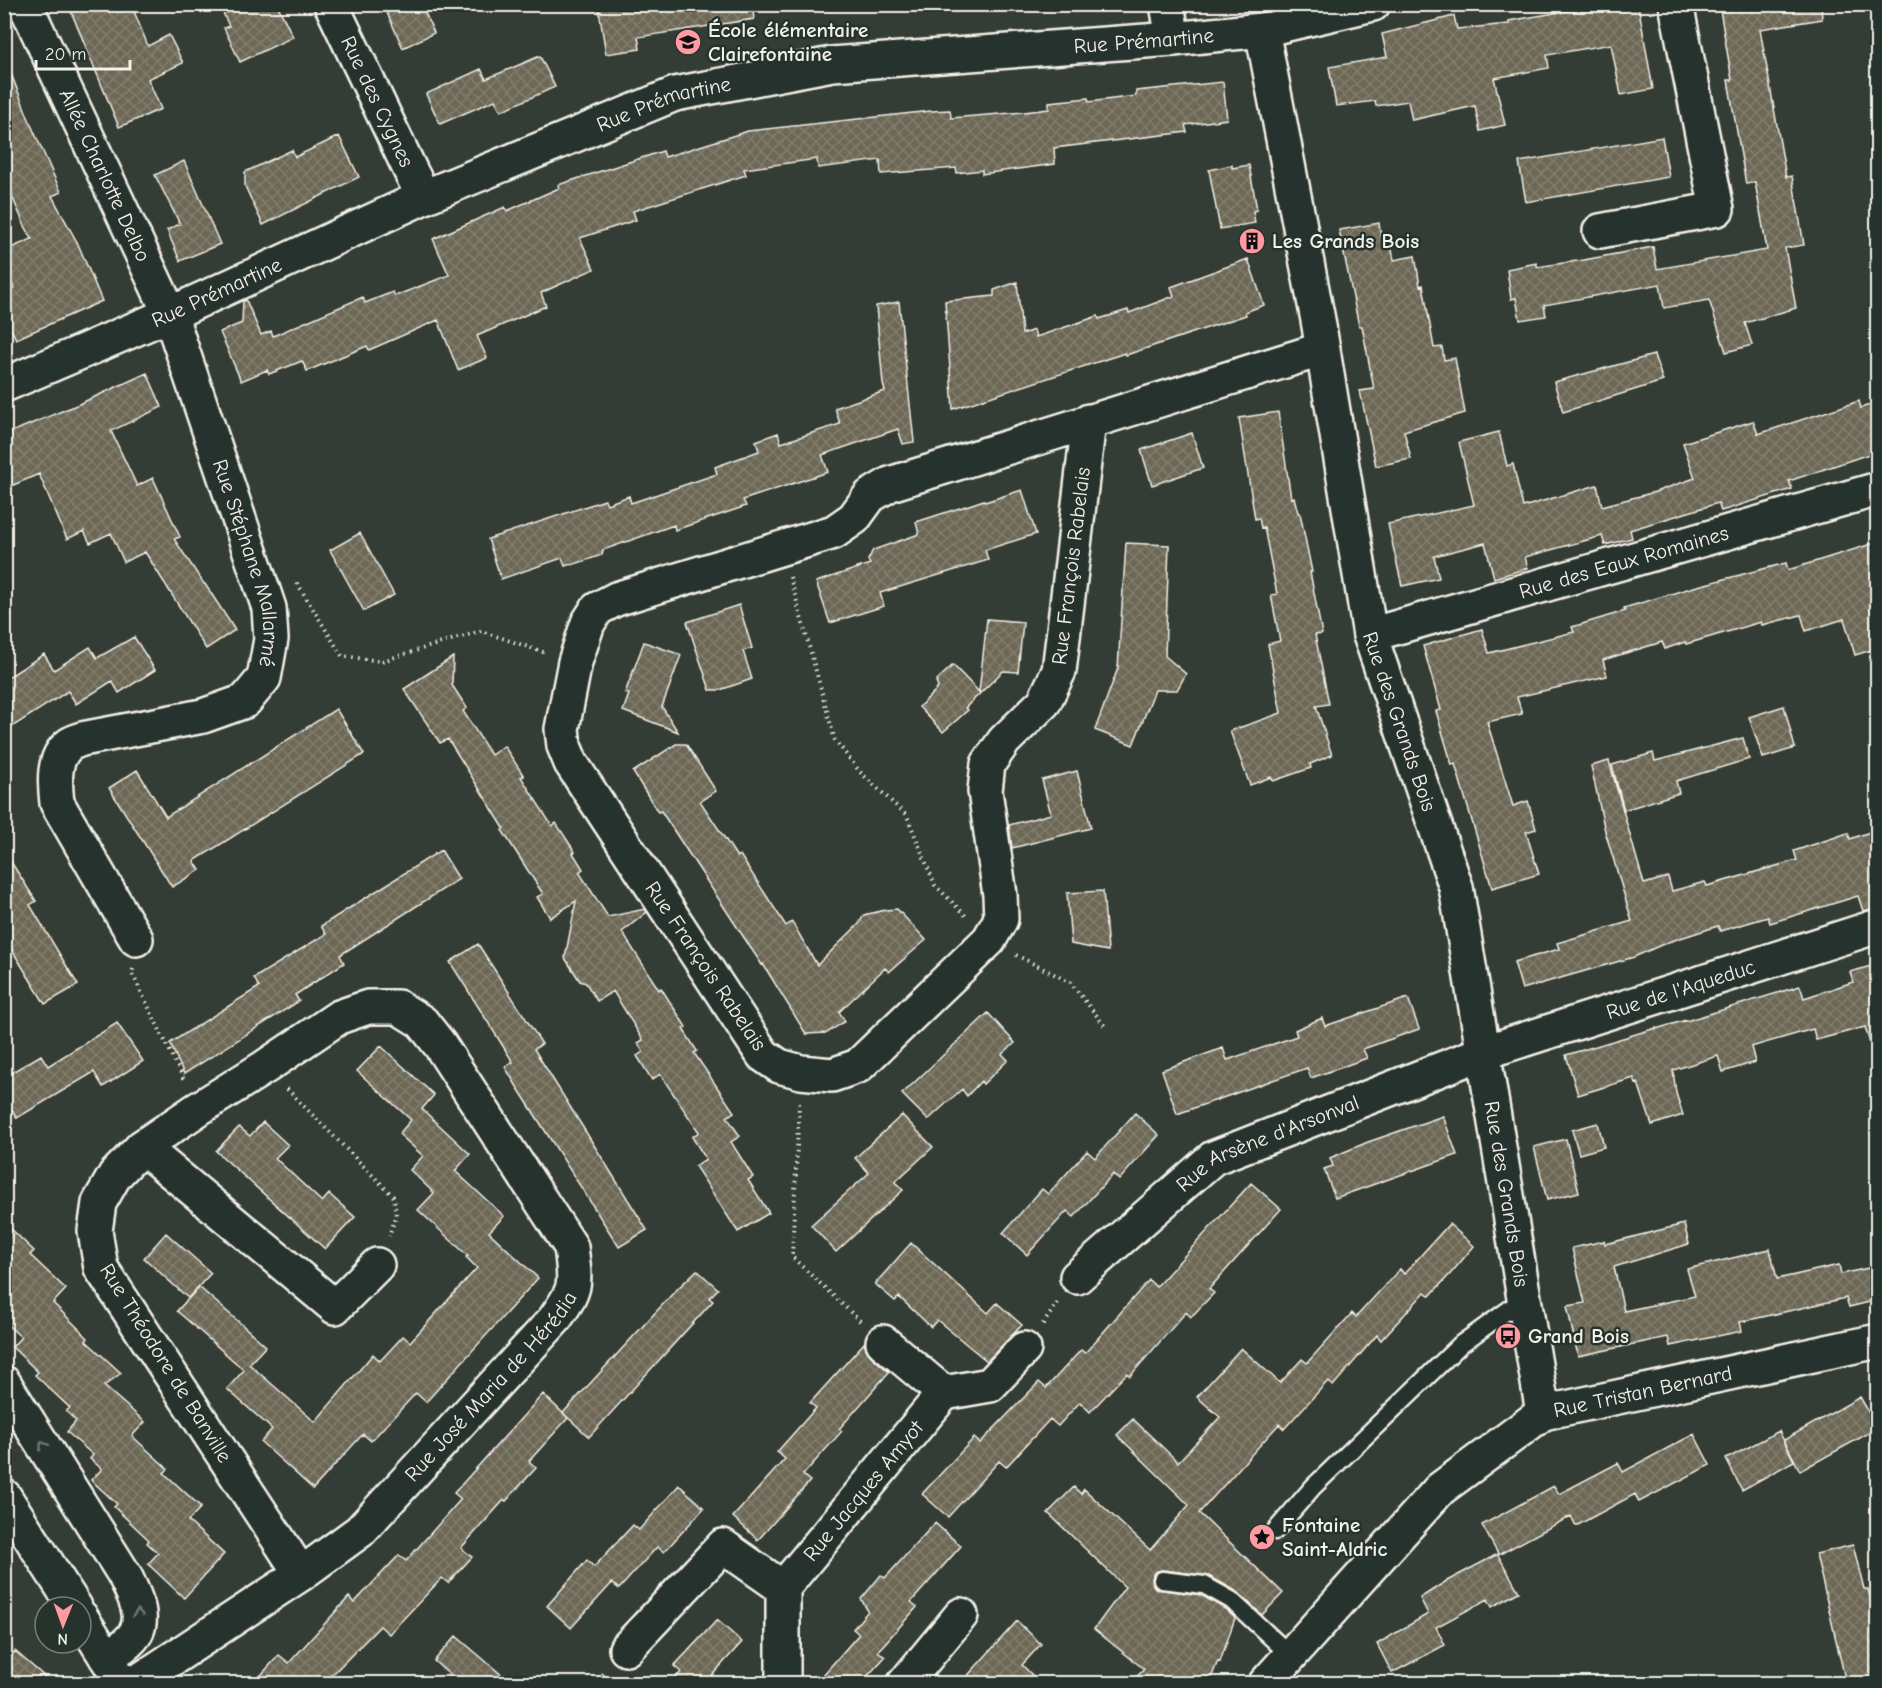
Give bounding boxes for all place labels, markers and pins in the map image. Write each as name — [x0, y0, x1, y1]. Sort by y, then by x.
place label: École élémentaire Clairefontaine — [708, 18, 868, 66]
school or university icon: École élémentaire Clairefontaine — [673, 27, 703, 57]
building icon: Les Grands Bois — [1237, 226, 1267, 256]
place label: Les Grands Bois — [1272, 229, 1419, 253]
bus stop icon: Grand Bois — [1493, 1321, 1523, 1351]
place label: Grand Bois — [1528, 1324, 1629, 1348]
place label: Fontaine Saint-Aldric — [1282, 1513, 1387, 1561]
place icon: Fontaine Saint-Aldric — [1247, 1522, 1277, 1552]

